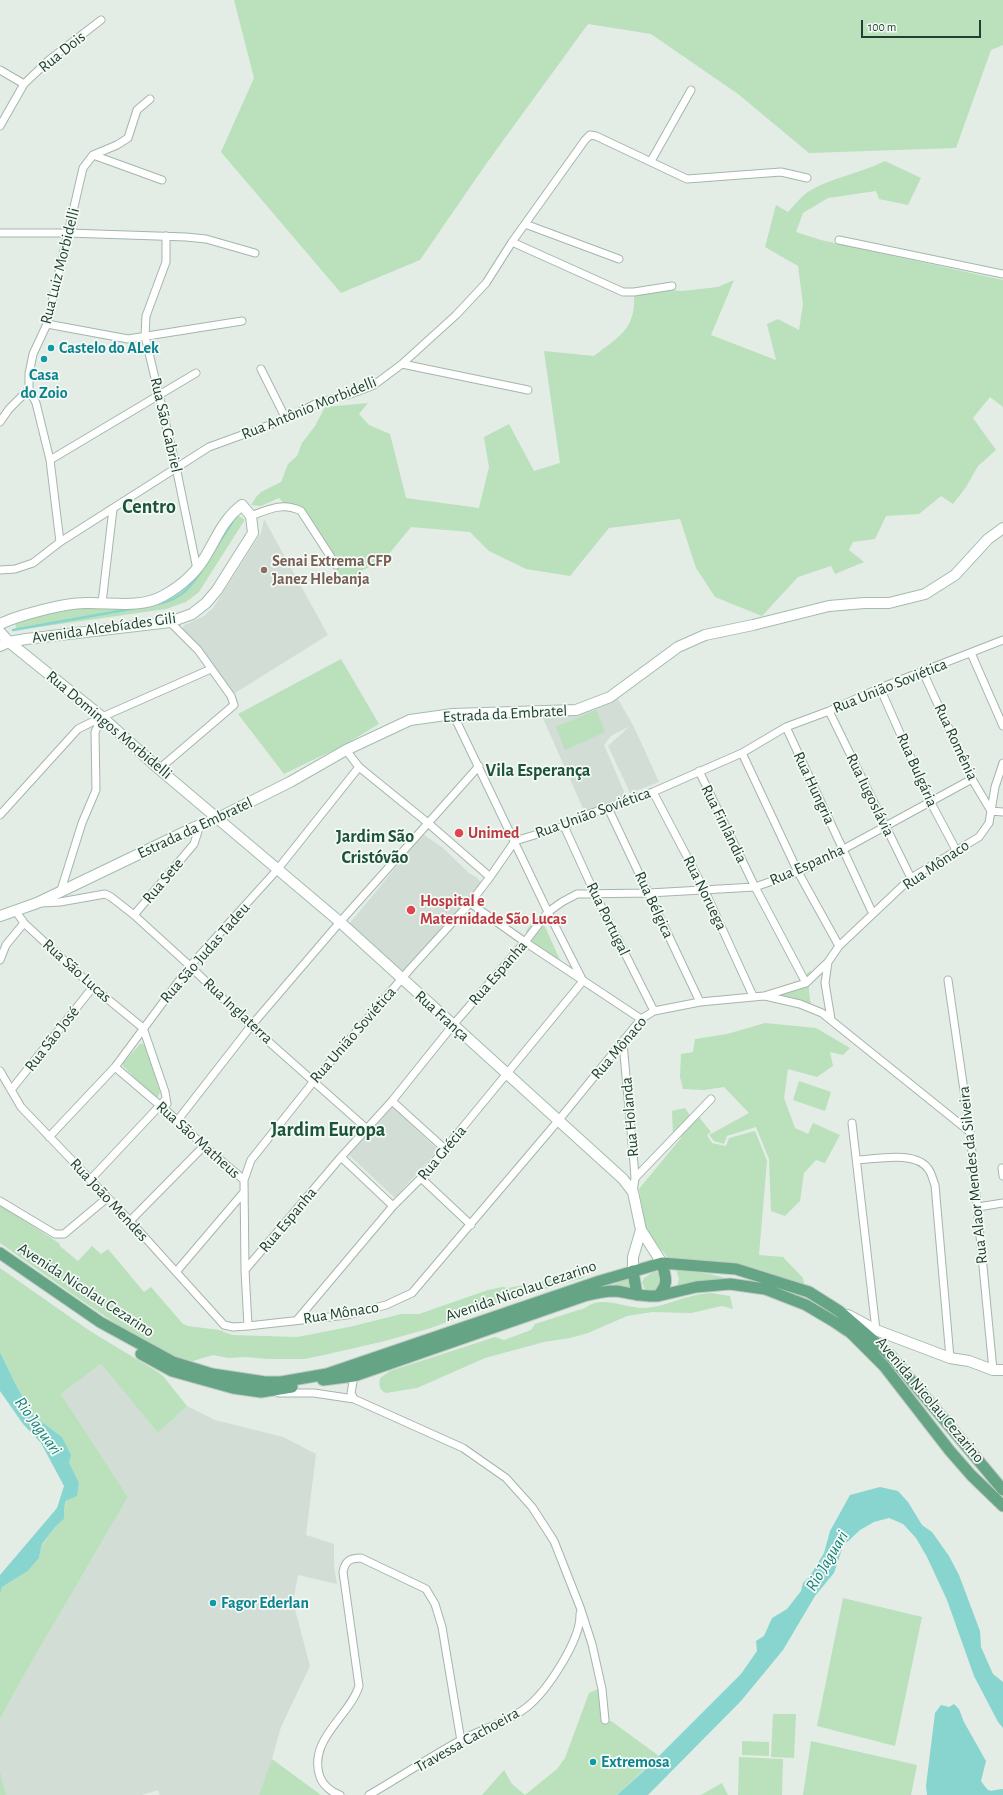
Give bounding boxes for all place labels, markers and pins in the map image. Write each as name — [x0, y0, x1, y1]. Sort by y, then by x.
place label: Castelo do ALek — [59, 338, 159, 358]
marker: Castelo do ALek — [46, 343, 56, 353]
marker: Casa do Zoio — [39, 354, 49, 364]
place label: Casa do Zoio — [20, 365, 68, 403]
place label: Senai Extrema CFP Janez Hlebanja — [272, 551, 392, 589]
marker: Senai Extrema CFP Janez Hlebanja — [259, 565, 269, 575]
place label: Unimed — [468, 823, 519, 843]
marker: Unimed — [453, 827, 465, 839]
place label: Hospital e Maternidade São Lucas — [420, 891, 567, 929]
marker: Hospital e Maternidade São Lucas — [405, 904, 417, 916]
place label: Fagor Ederlan — [221, 1593, 309, 1613]
marker: Fagor Ederlan — [208, 1598, 218, 1608]
place label: Extremosa — [601, 1752, 670, 1772]
marker: Extremosa — [588, 1757, 598, 1767]

